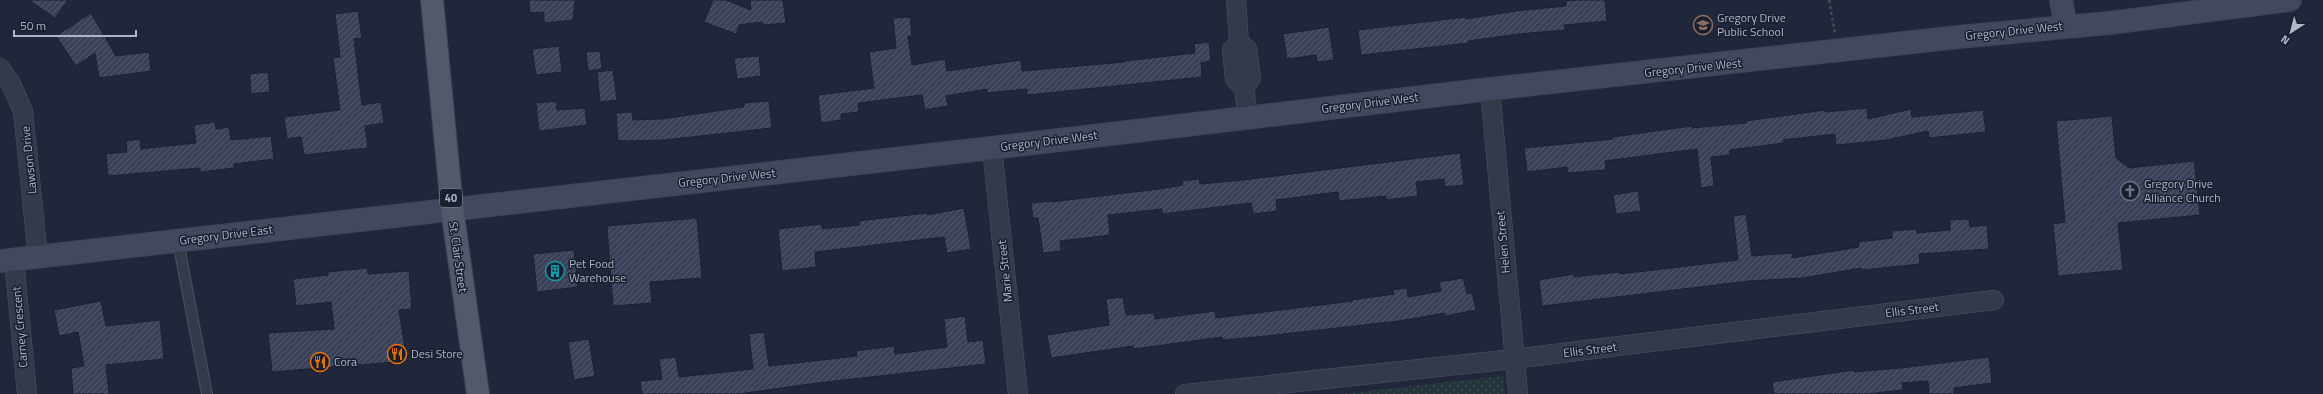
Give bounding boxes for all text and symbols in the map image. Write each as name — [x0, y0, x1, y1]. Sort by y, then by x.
place label: Gregory Drive Public School — [1717, 8, 1786, 41]
scale bar — [14, 12, 136, 38]
north arrow — [2271, 12, 2311, 52]
school or university icon: Gregory Drive Public School — [1692, 14, 1714, 36]
text: 50 m — [20, 16, 46, 35]
street label: Gregory Drive West — [1964, 16, 2064, 45]
text: N — [2277, 31, 2293, 49]
street label: Gregory Drive West — [1643, 53, 1743, 82]
street label: Gregory Drive West — [1320, 87, 1420, 118]
street label: Lawson Drive — [15, 125, 42, 195]
street label: Gregory Drive West — [999, 125, 1099, 156]
street label: Gregory Drive West — [677, 163, 777, 192]
place label: Gregory Drive Alliance Church — [2144, 174, 2221, 207]
church icon: Gregory Drive Alliance Church — [2119, 180, 2141, 202]
road number: 40 — [440, 189, 462, 207]
street label: Helen Street — [1490, 209, 1515, 274]
street label: Gregory Drive East — [178, 219, 274, 250]
street label: St. Clair Street — [444, 220, 473, 294]
street label: Marie Street — [992, 238, 1017, 303]
place label: Pet Food Warehouse — [569, 254, 626, 287]
building icon: Pet Food Warehouse — [544, 260, 566, 282]
street label: Carney Crescent — [6, 285, 33, 368]
street label: Ellis Street — [1884, 297, 1941, 322]
street label: Ellis Street — [1562, 337, 1619, 362]
restaurant icon: Desi Store — [386, 343, 408, 365]
place label: Desi Store — [411, 344, 463, 363]
restaurant icon: Cora — [309, 351, 331, 373]
place label: Cora — [334, 352, 357, 371]

